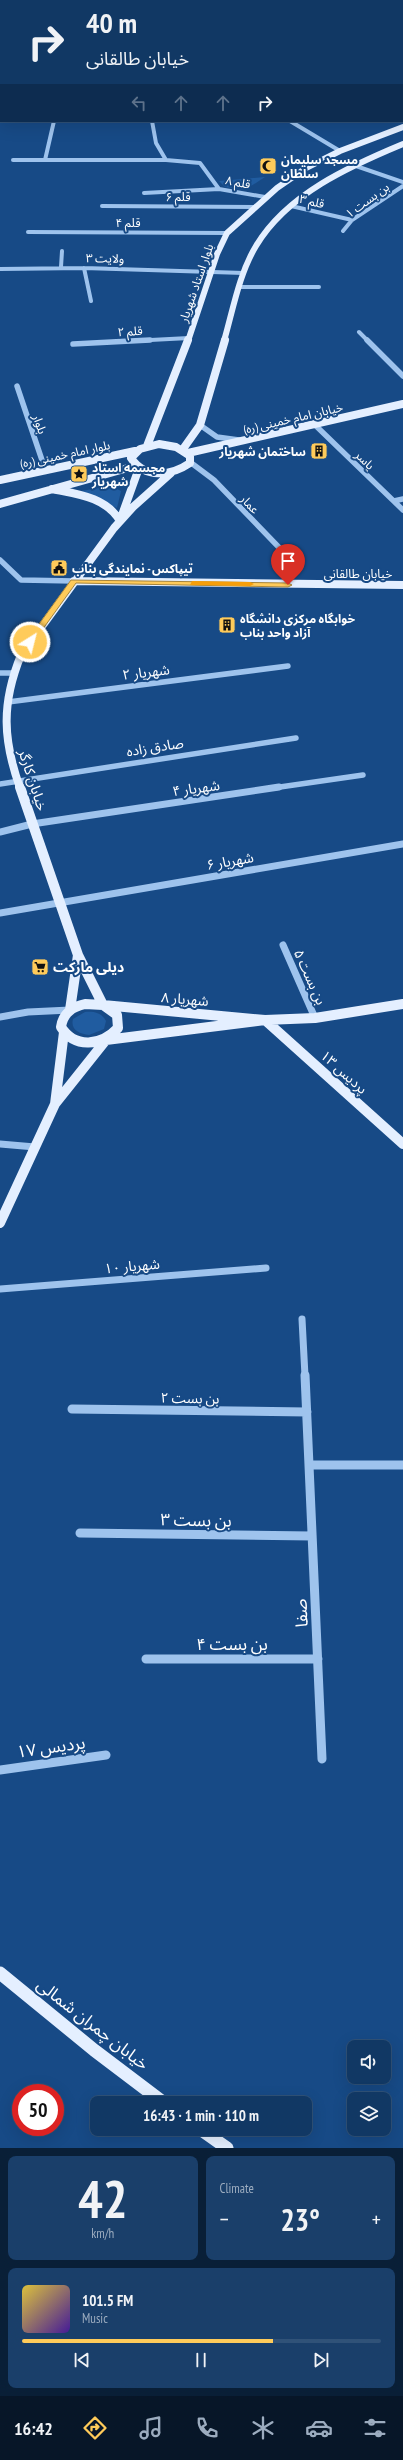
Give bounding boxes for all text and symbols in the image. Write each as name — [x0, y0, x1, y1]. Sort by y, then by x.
text: 40 m — [86, 4, 137, 41]
icon: right — [20, 16, 72, 68]
text: خیابان طالقانی — [86, 47, 189, 70]
icon: left — [128, 92, 150, 114]
icon: ahead — [170, 92, 192, 114]
icon: ahead — [212, 92, 234, 114]
icon: right — [254, 92, 276, 114]
place label: مسجد سلیمان سلطان — [281, 152, 358, 181]
mosque icon: مسجد سلیمان سلطان — [258, 156, 278, 176]
street label: قلم ۸ — [224, 172, 252, 194]
street label: بن بست ۱ — [342, 179, 392, 221]
street label: قلم ۶ — [165, 189, 191, 206]
street label: قلم ۳ — [298, 191, 326, 213]
street label: قلم ۴ — [115, 215, 141, 232]
street label: بلوار استاد شهریار — [175, 242, 217, 325]
street label: ولایت ۳ — [86, 250, 124, 266]
street label: قلم ۲ — [117, 323, 143, 341]
street label: خیابان امام خمینی (ره) — [242, 399, 345, 439]
street label: بلوار — [29, 411, 50, 436]
street label: بلوار امام خمینی (ره) — [19, 437, 112, 473]
building icon: ساختمان شهریار — [309, 441, 329, 461]
place label: ساختمان شهریار — [218, 444, 306, 459]
street label: یاسر — [351, 447, 378, 473]
place label: مجسمه استاد شهریار — [91, 460, 165, 489]
place icon: مجسمه استاد شهریار — [69, 464, 89, 484]
street label: عمار — [237, 491, 263, 517]
pin — [271, 544, 305, 585]
icon: arrive — [277, 550, 299, 572]
public building icon: تیپاکس - نمایندگی بناب — [49, 558, 69, 578]
place label: تیپاکس - نمایندگی بناب — [72, 561, 193, 577]
street label: خیابان طالقانی — [324, 566, 392, 581]
place label: خوابگاه مرکزی دانشگاه آزاد واحد بناب — [240, 611, 356, 640]
building icon: خوابگاه مرکزی دانشگاه آزاد واحد بناب — [217, 615, 237, 635]
position arrow — [9, 621, 51, 663]
street label: شهریار ۲ — [121, 660, 171, 684]
street label: صادق زاده — [125, 734, 185, 760]
street label: خیابان کارگر — [14, 746, 51, 813]
street label: شهریار ۴ — [171, 776, 221, 800]
street label: شهریار ۶ — [205, 848, 255, 874]
street label: بن بست ۵ — [290, 946, 330, 1008]
supermarket icon: دیلی مارکت — [30, 957, 50, 977]
place label: دیلی مارکت — [53, 958, 124, 976]
street label: شهریار ۸ — [161, 988, 210, 1010]
street label: پردیس ۱۳ — [316, 1046, 371, 1099]
street label: شهریار ۱۰ — [104, 1255, 160, 1277]
street label: بن بست ۲ — [160, 1388, 220, 1408]
street label: بن بست ۳ — [160, 1508, 232, 1532]
street label: صفا — [289, 1598, 313, 1628]
street label: بن بست ۴ — [196, 1633, 268, 1655]
street label: پردیس ۱۷ — [15, 1731, 87, 1763]
street label: خیابان چمران شمالی — [32, 1973, 154, 2075]
map controls — [347, 2040, 391, 2136]
button: sound — [347, 2040, 391, 2084]
speed limit sign: 50 — [12, 2084, 64, 2136]
button: layers — [347, 2092, 391, 2136]
text: 16:43 · 1 min · 110 m — [143, 2106, 259, 2125]
text: 42 — [78, 2165, 128, 2232]
text: Climate — [220, 2180, 254, 2197]
text: 23° — [280, 2200, 320, 2239]
text: − — [220, 2205, 229, 2233]
text: + — [372, 2205, 381, 2233]
text: km/h — [91, 2225, 114, 2242]
text: 101.5 FM — [82, 2291, 133, 2310]
text: Music — [82, 2310, 108, 2327]
icon: previous — [71, 2349, 93, 2371]
icon: pause — [190, 2349, 212, 2371]
icon: next — [310, 2349, 332, 2371]
icon: directions — [81, 2414, 109, 2442]
icon: music — [137, 2414, 165, 2442]
icon: phone — [193, 2414, 221, 2442]
icon: climate — [249, 2414, 277, 2442]
icon: car — [305, 2414, 333, 2442]
icon: filters — [361, 2414, 389, 2442]
text: 16:42 — [14, 2417, 53, 2440]

